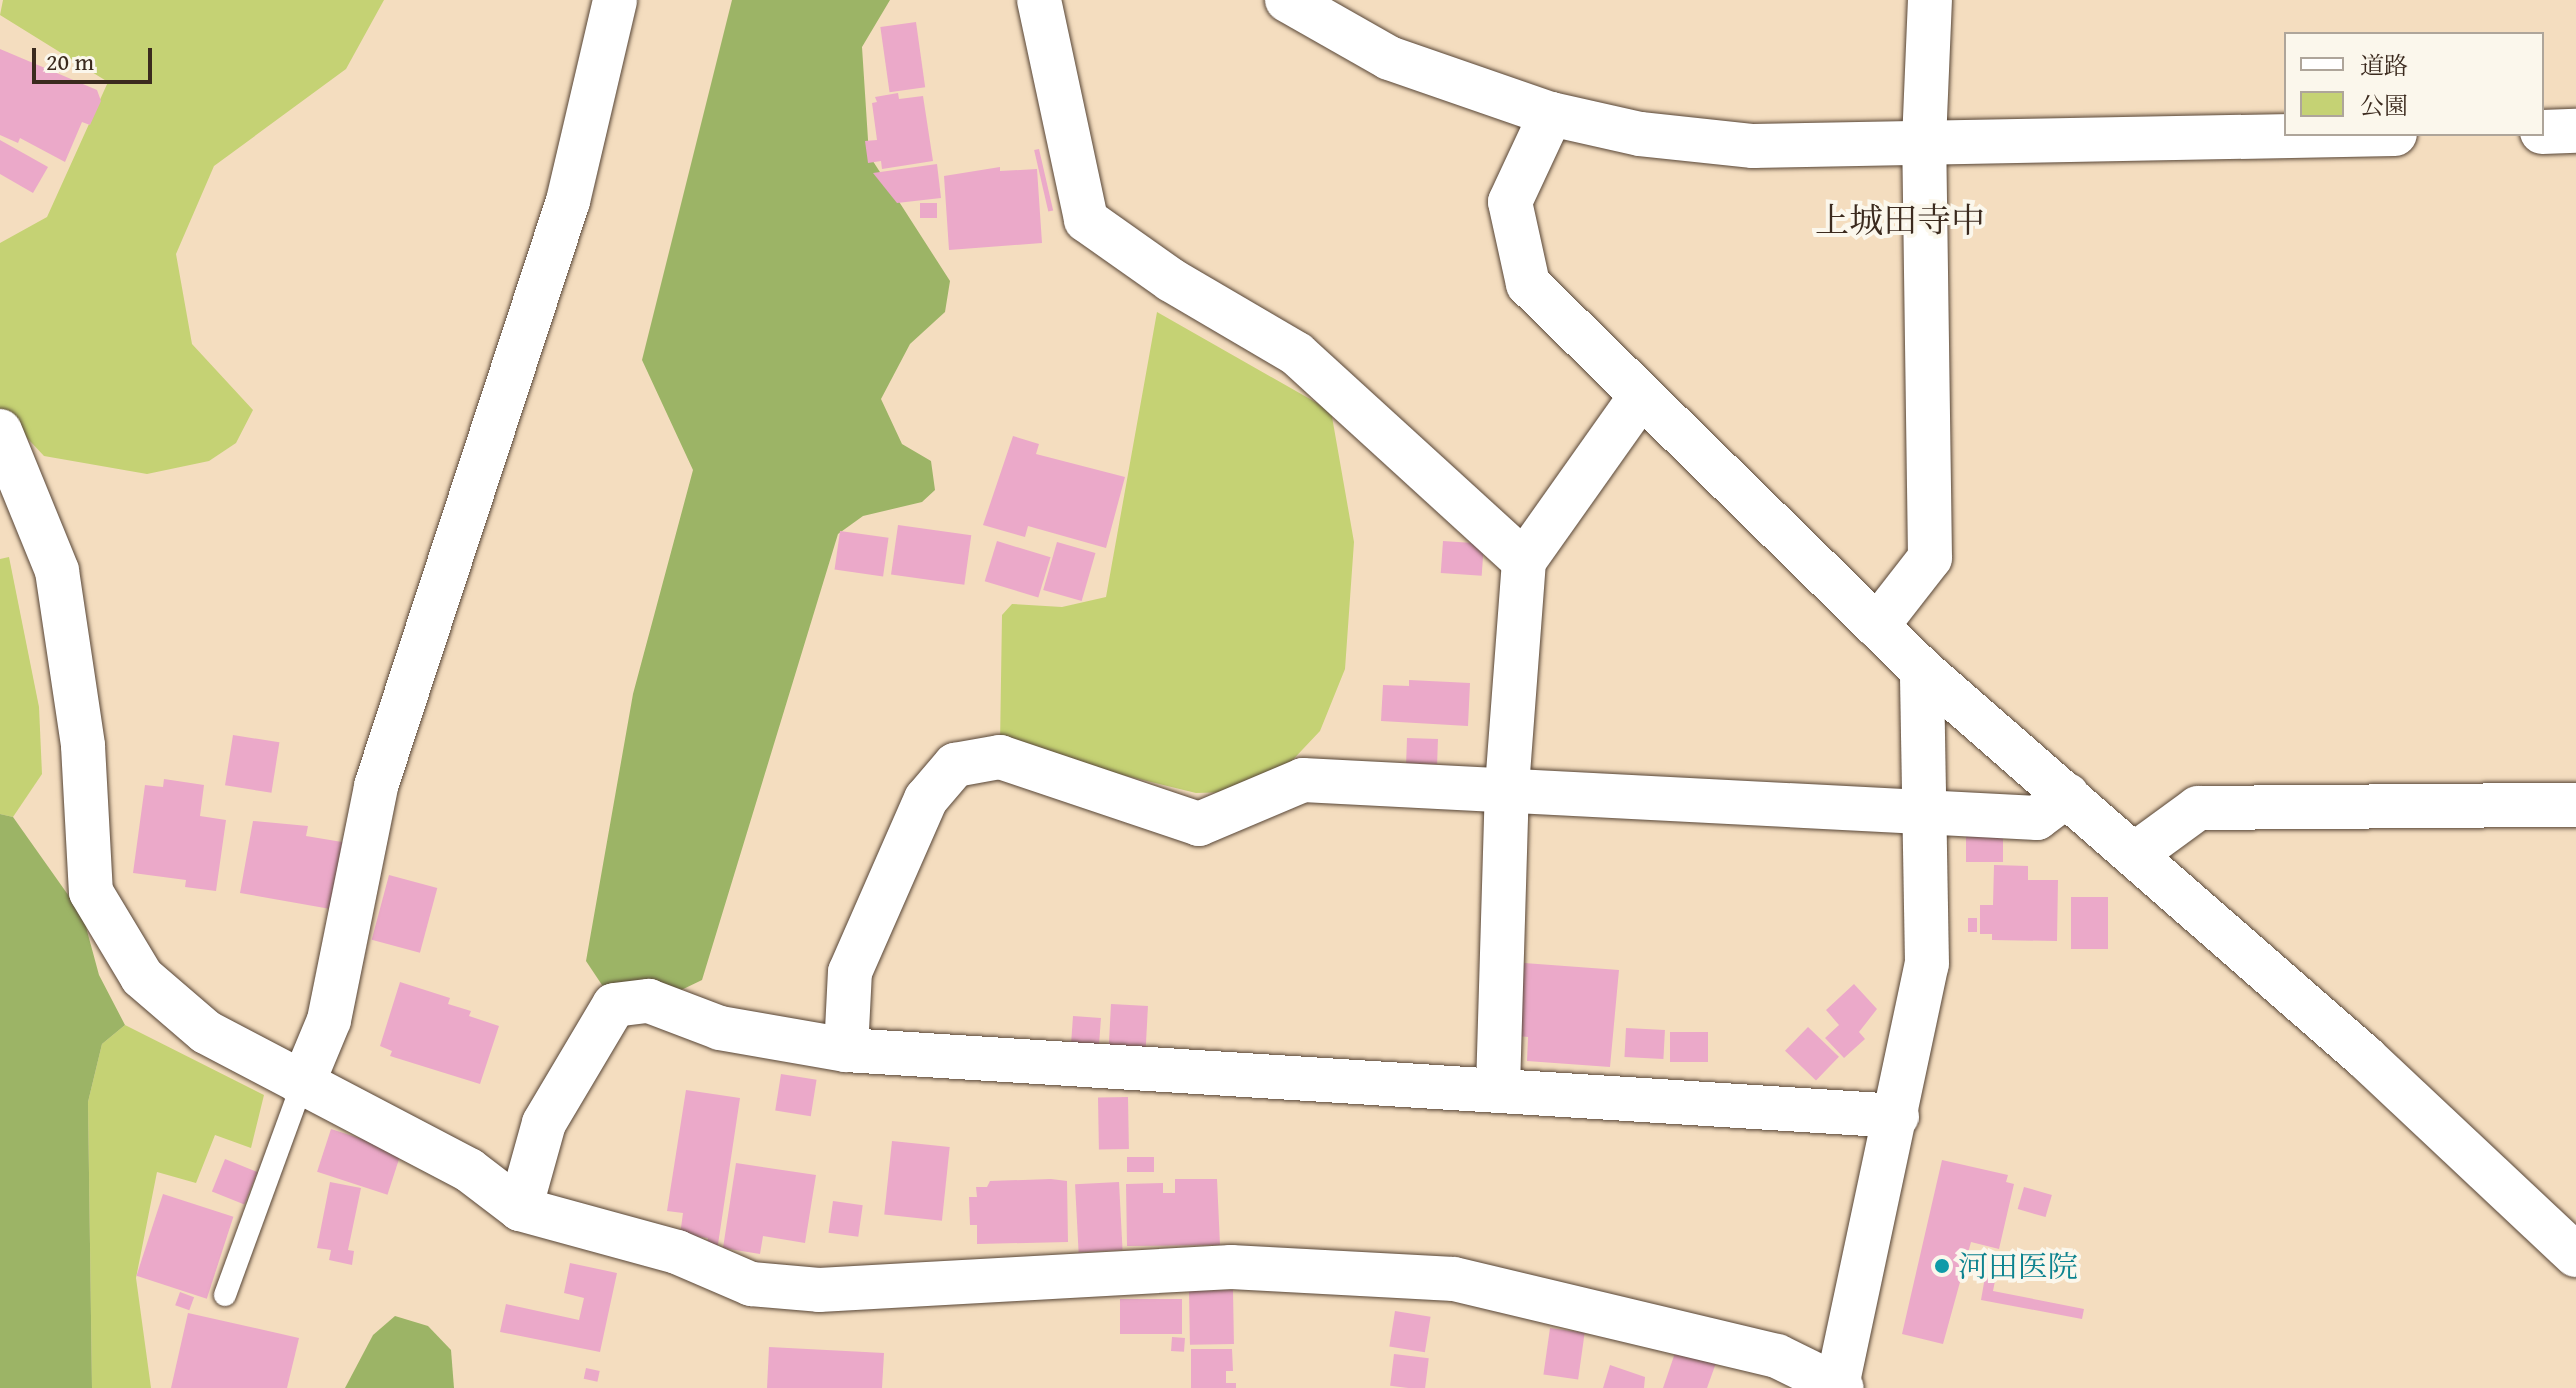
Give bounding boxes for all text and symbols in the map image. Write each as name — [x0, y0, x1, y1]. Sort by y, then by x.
scale bar — [36, 32, 156, 82]
legend — [2284, 32, 2544, 136]
text: 20 m — [46, 44, 94, 79]
text: 道路 — [2360, 48, 2408, 83]
text: 公園 — [2360, 88, 2408, 123]
district label: 上城田寺中 — [1815, 200, 1985, 240]
place label: 河田医院 — [1958, 1248, 2078, 1284]
marker: 河田医院 — [1933, 1257, 1951, 1275]

